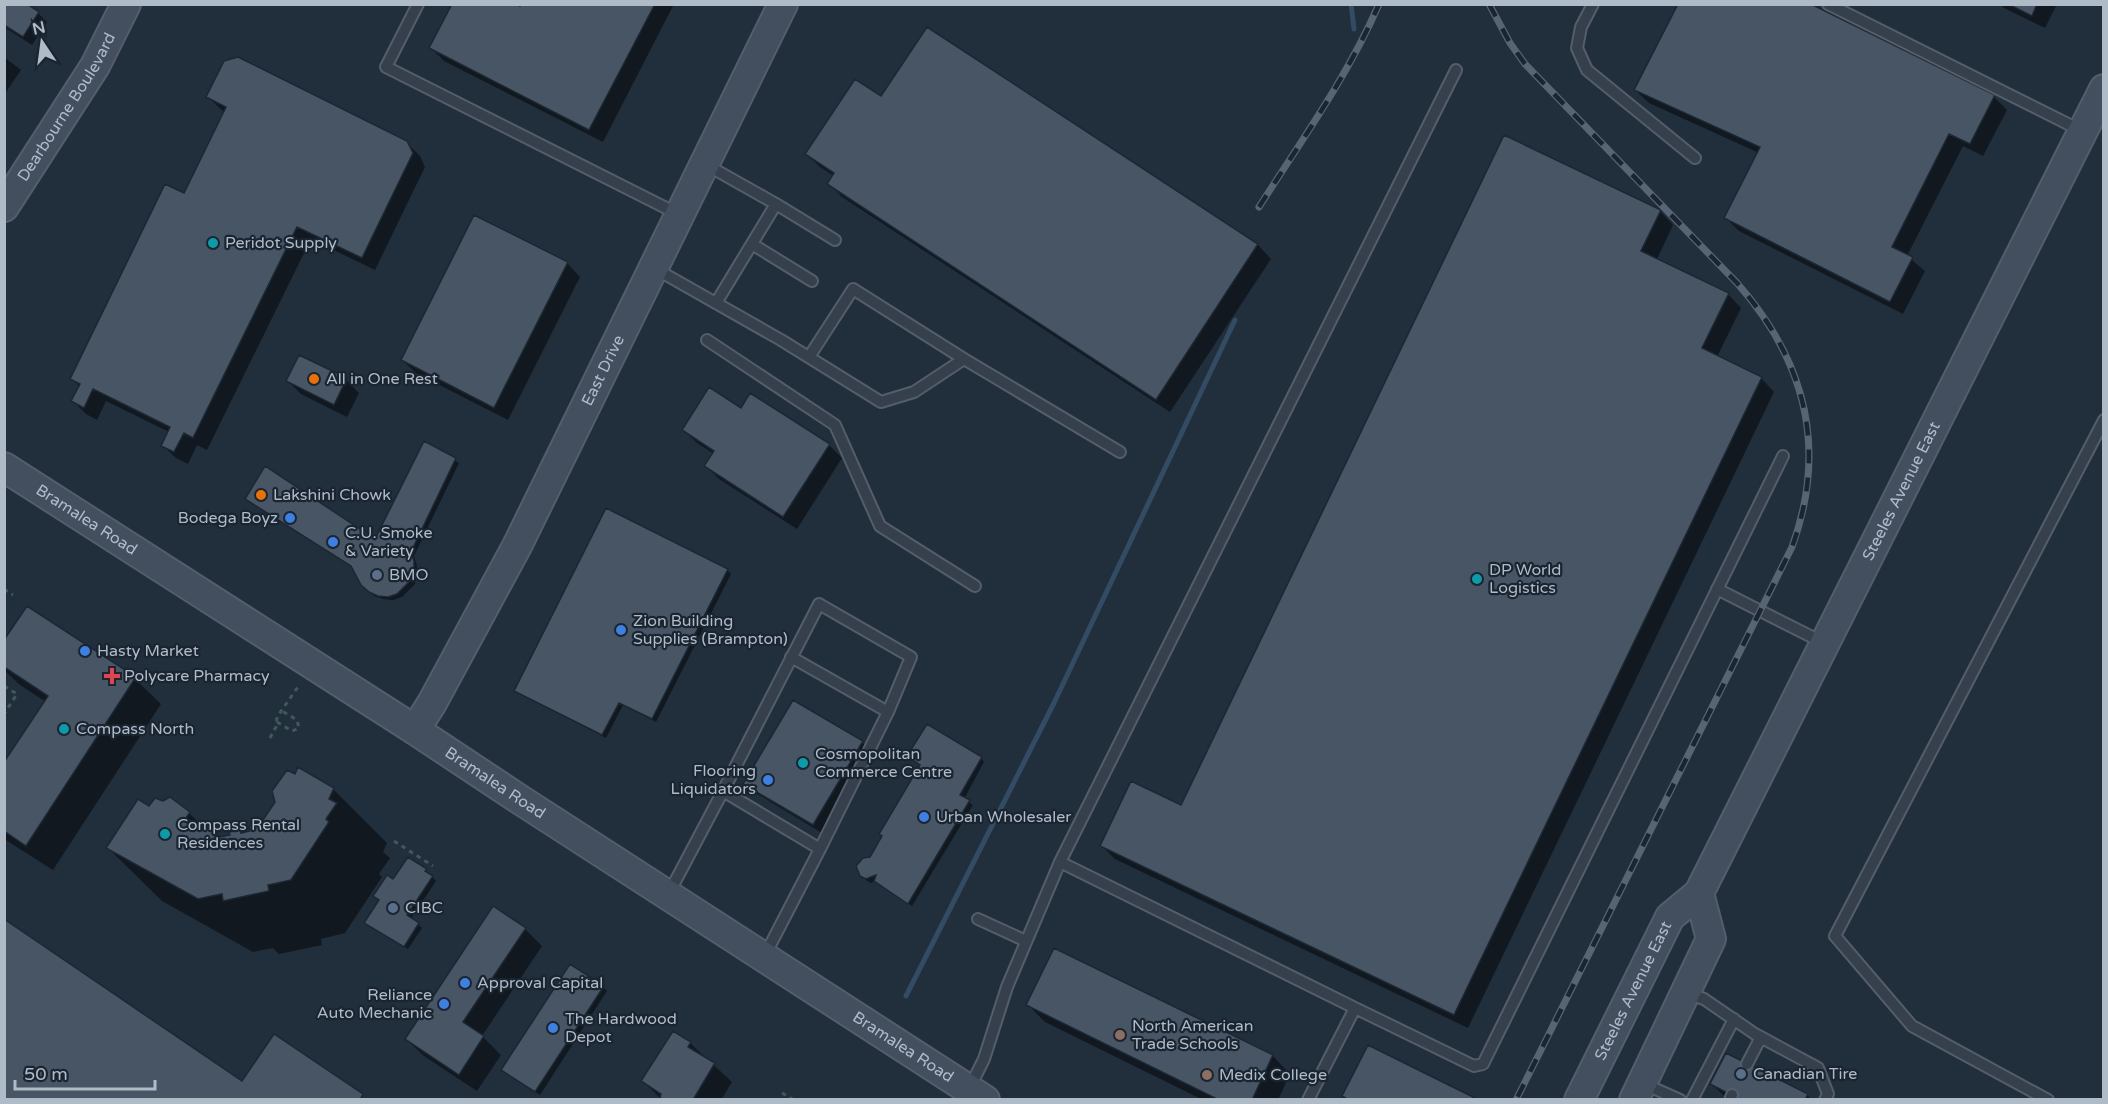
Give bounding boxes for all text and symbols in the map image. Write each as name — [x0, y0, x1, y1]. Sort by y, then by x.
north arrow — [12, 12, 72, 72]
text: N — [30, 17, 47, 40]
street label: Dearbourne Boulevard — [13, 29, 120, 185]
place label: Peridot Supply — [225, 233, 337, 253]
marker: Peridot Supply — [206, 236, 220, 250]
street label: East Drive — [577, 332, 629, 409]
place label: All in One Rest — [326, 369, 438, 389]
marker: All in One Rest — [307, 372, 321, 386]
street label: Steeles Avenue East — [1858, 418, 1945, 564]
street label: Bramalea Road — [32, 480, 141, 560]
place label: Lakshini Chowk — [273, 485, 391, 505]
marker: Lakshini Chowk — [254, 488, 268, 502]
place label: Bodega Boyz — [178, 508, 278, 528]
marker: Bodega Boyz — [283, 511, 297, 525]
place label: C.U. Smoke & Variety — [345, 523, 433, 561]
marker: C.U. Smoke & Variety — [326, 535, 340, 549]
place label: DP World Logistics — [1489, 560, 1561, 598]
place label: BMO — [389, 565, 429, 585]
marker: BMO — [370, 568, 384, 582]
marker: DP World Logistics — [1470, 572, 1484, 586]
place label: Zion Building Supplies (Brampton) — [633, 611, 788, 649]
marker: Zion Building Supplies (Brampton) — [614, 623, 628, 637]
place label: Hasty Market — [97, 641, 199, 661]
marker: Hasty Market — [78, 644, 92, 658]
place label: Polycare Pharmacy — [124, 666, 270, 686]
marker: Polycare Pharmacy — [105, 669, 119, 683]
place label: Compass North — [76, 719, 194, 739]
marker: Compass North — [57, 722, 71, 736]
street label: Bramalea Road — [441, 743, 549, 823]
place label: Cosmopolitan Commerce Centre — [815, 744, 952, 782]
marker: Cosmopolitan Commerce Centre — [796, 756, 810, 770]
place label: Flooring Liquidators — [671, 761, 756, 799]
marker: Flooring Liquidators — [761, 773, 775, 787]
place label: Urban Wholesaler — [936, 807, 1072, 827]
marker: Urban Wholesaler — [917, 810, 931, 824]
place label: Compass Rental Residences — [177, 815, 300, 853]
marker: Compass Rental Residences — [158, 827, 172, 841]
place label: CIBC — [405, 898, 443, 918]
marker: CIBC — [386, 901, 400, 915]
street label: Steeles Avenue East — [1590, 918, 1676, 1064]
place label: Approval Capital — [477, 973, 603, 993]
marker: Approval Capital — [458, 976, 472, 990]
place label: Reliance Auto Mechanic — [317, 985, 432, 1023]
marker: Reliance Auto Mechanic — [437, 997, 451, 1011]
street label: Bramalea Road — [849, 1007, 957, 1087]
place label: The Hardwood Depot — [565, 1009, 677, 1047]
place label: North American Trade Schools — [1132, 1016, 1253, 1054]
marker: The Hardwood Depot — [546, 1021, 560, 1035]
marker: North American Trade Schools — [1113, 1028, 1127, 1042]
scale bar — [15, 1053, 154, 1091]
text: 50 m — [24, 1063, 68, 1085]
place label: Canadian Tire — [1753, 1064, 1857, 1084]
place label: Medix College — [1219, 1065, 1327, 1085]
marker: Canadian Tire — [1734, 1067, 1748, 1081]
marker: Medix College — [1200, 1068, 1214, 1082]

